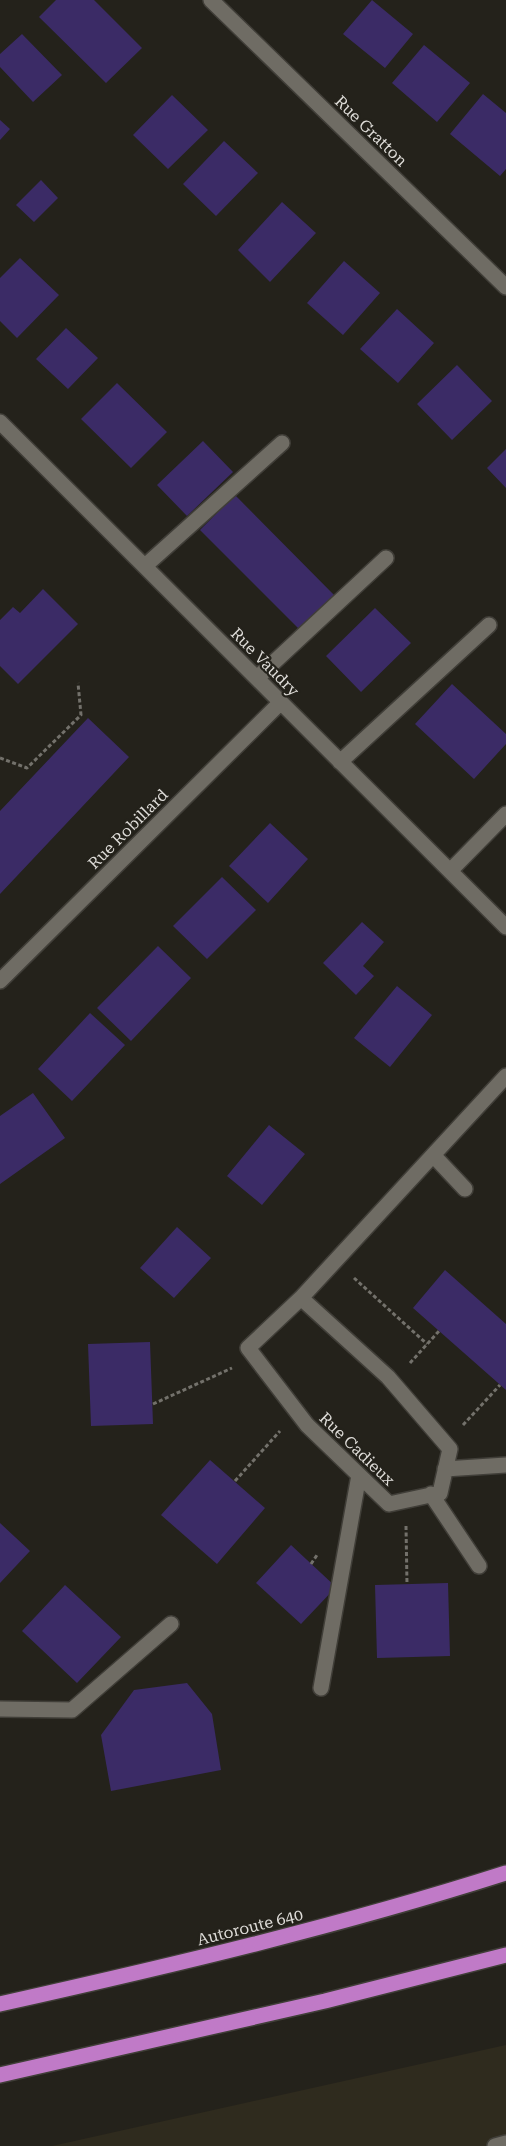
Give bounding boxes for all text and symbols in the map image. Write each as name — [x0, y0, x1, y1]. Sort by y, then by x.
street label: Rue Gratton — [331, 92, 411, 170]
street label: Rue Vaudry — [227, 624, 304, 701]
street label: Rue Robillard — [84, 785, 172, 873]
street label: Rue Cadieux — [315, 1408, 399, 1490]
street label: Autoroute 640 — [195, 1905, 305, 1949]

